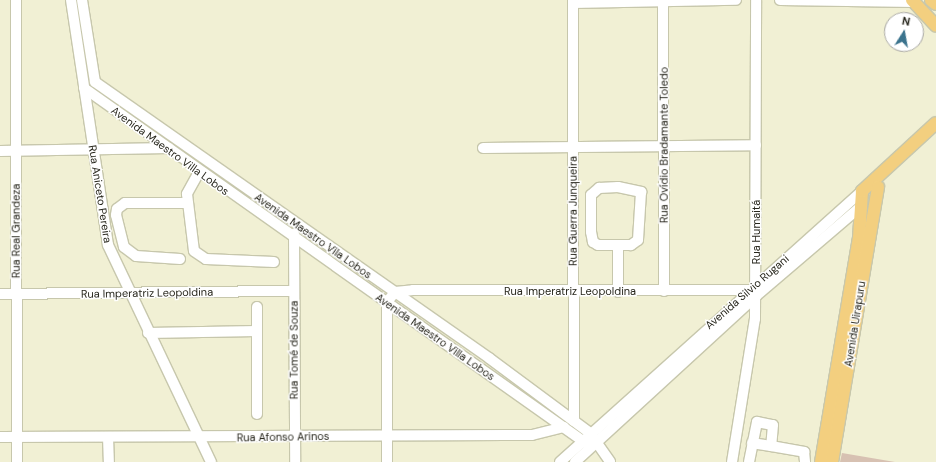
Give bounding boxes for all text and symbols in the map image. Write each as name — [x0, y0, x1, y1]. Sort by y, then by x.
north arrow — [884, 12, 924, 52]
text: N — [901, 14, 911, 29]
street label: Rua Ovídio Bradamante Toledo — [657, 67, 671, 223]
street label: Avenida Maestro Villa Lobos — [108, 104, 232, 198]
street label: Rua Aniceto Pereira — [86, 144, 114, 244]
street label: Rua Guerra Junqueira — [566, 156, 580, 266]
street label: Rua Real Grandeza — [9, 184, 23, 278]
street label: Avenida Maestro Vila Lobos — [252, 190, 374, 282]
street label: Rua Humaitá — [749, 200, 763, 264]
street label: Avenida Silvio Rugani — [702, 252, 792, 332]
street label: Avenida Uirapuru — [842, 280, 868, 368]
street label: Rua Imperatriz Leopoldina — [504, 284, 636, 298]
street label: Rua Imperatriz Leopoldina — [81, 285, 213, 301]
street label: Avenida Maestro Villa Lobos — [373, 291, 497, 383]
street label: Rua Tomé de Souza — [287, 301, 301, 399]
street label: Rua Afonso Arinos — [237, 430, 329, 444]

